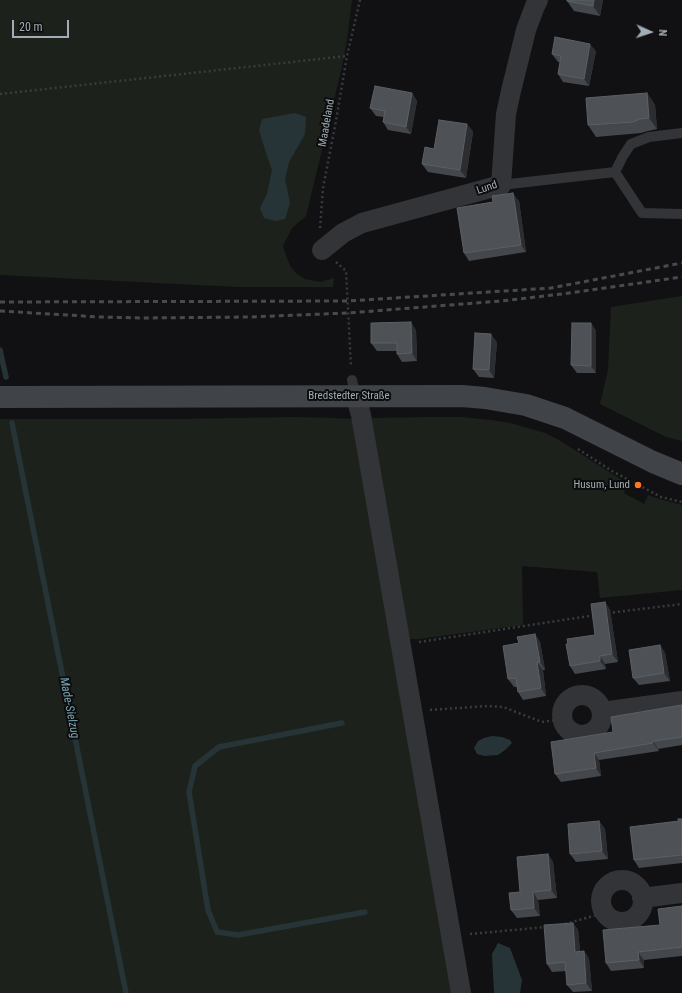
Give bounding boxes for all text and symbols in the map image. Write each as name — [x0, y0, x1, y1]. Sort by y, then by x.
scale bar — [14, 12, 71, 38]
north arrow — [630, 12, 670, 52]
text: 20 m — [19, 20, 43, 34]
text: N — [656, 29, 669, 36]
street label: Maadeland — [316, 98, 338, 148]
street label: Lund — [475, 178, 499, 198]
street label: Bredstedter Straße — [308, 389, 390, 403]
place label: Husum, Lund — [573, 478, 630, 492]
marker: Husum, Lund — [633, 480, 643, 490]
water label: Made-Sielzug — [56, 676, 82, 740]

